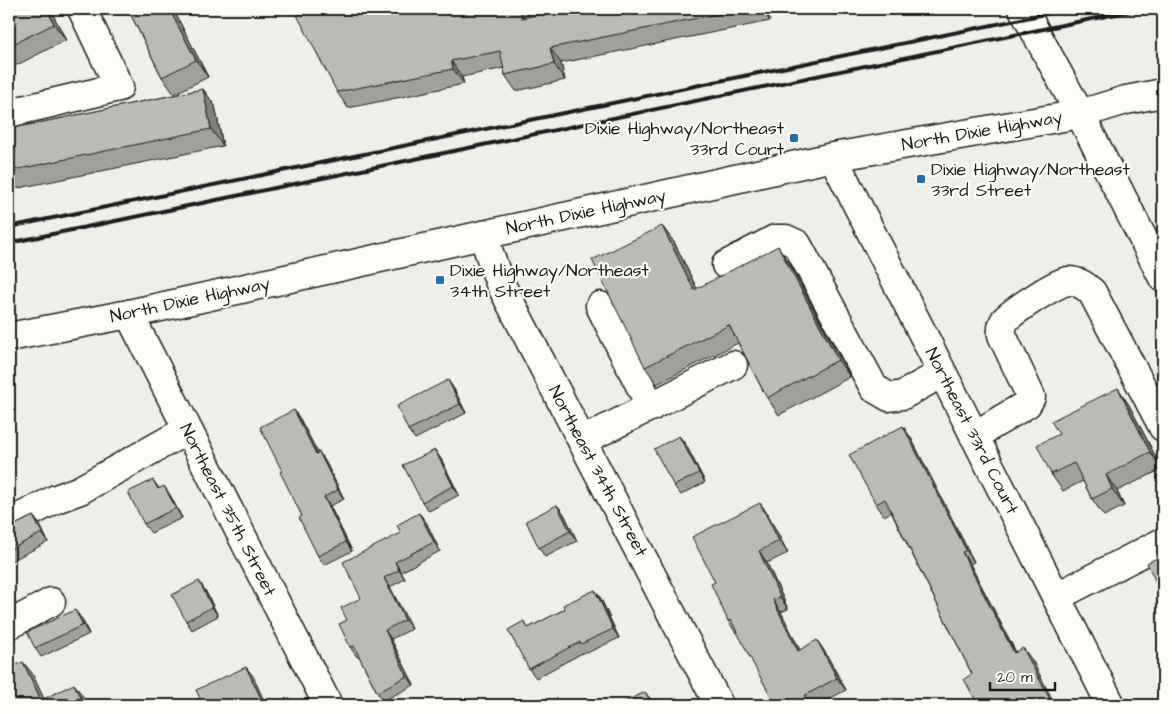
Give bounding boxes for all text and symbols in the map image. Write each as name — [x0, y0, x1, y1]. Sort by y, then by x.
street label: North Dixie Highway — [900, 105, 1065, 158]
place label: Dixie Highway/Northeast 33rd Court — [585, 116, 785, 162]
marker: Dixie Highway/Northeast 33rd Court — [788, 132, 800, 144]
place label: Dixie Highway/Northeast 33rd Street — [931, 157, 1131, 203]
marker: Dixie Highway/Northeast 33rd Street — [915, 173, 927, 185]
street label: North Dixie Highway — [504, 183, 668, 242]
place label: Dixie Highway/Northeast 34th Street — [450, 258, 650, 304]
street label: North Dixie Highway — [108, 271, 272, 330]
marker: Dixie Highway/Northeast 34th Street — [434, 274, 446, 286]
street label: Northeast 33rd Court — [919, 343, 1025, 519]
street label: Northeast 34th Street — [542, 381, 654, 562]
street label: Northeast 35th Street — [174, 419, 283, 601]
scale bar — [990, 659, 1054, 691]
text: 20 m — [997, 667, 1033, 688]

